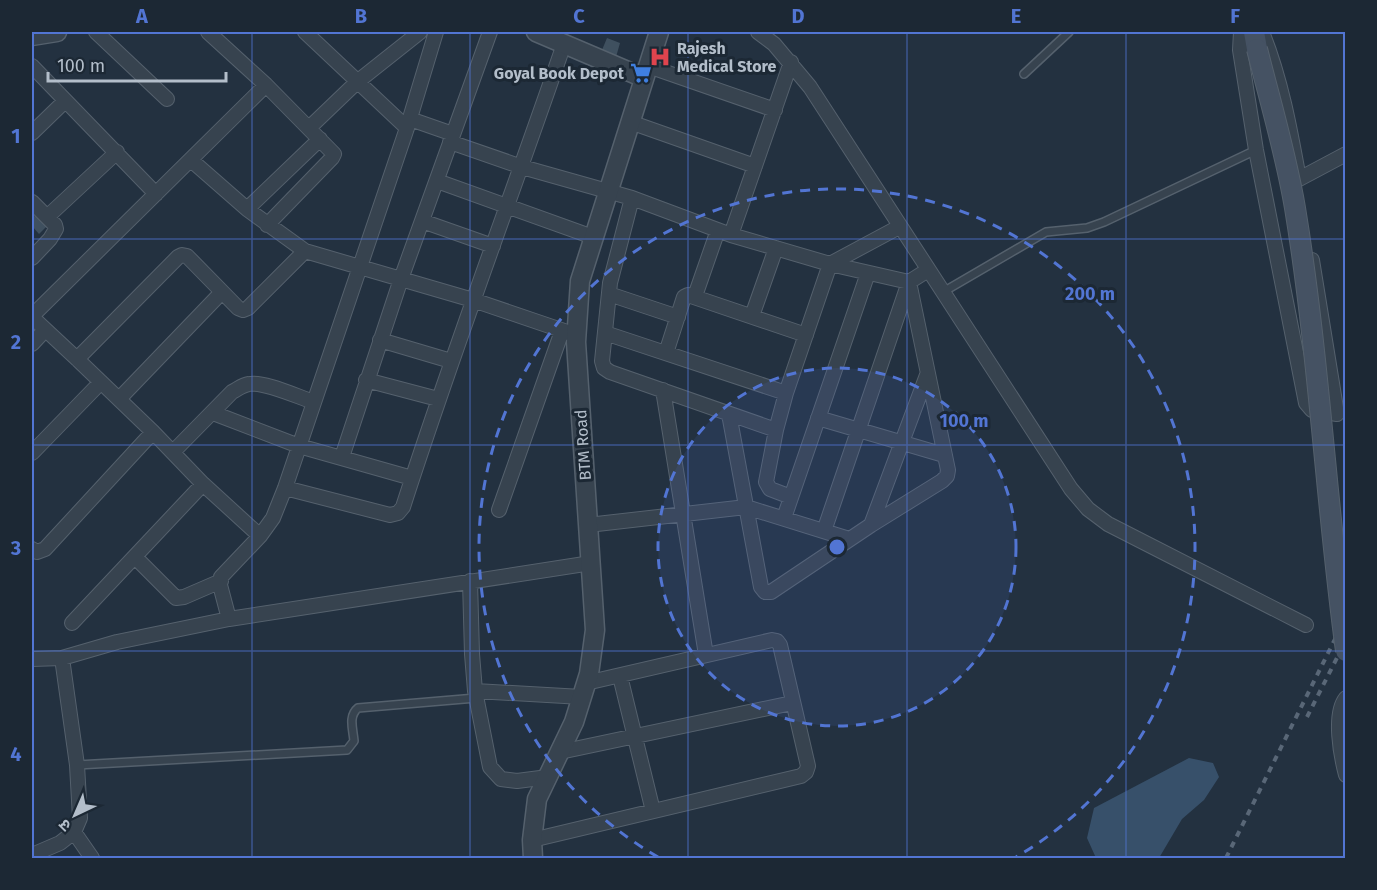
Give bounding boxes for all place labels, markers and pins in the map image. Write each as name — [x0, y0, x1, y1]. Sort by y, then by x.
place label: Rajesh Medical Store — [677, 39, 776, 76]
hospital icon: Rajesh Medical Store — [648, 45, 672, 69]
supermarket icon: Goyal Book Depot — [629, 61, 653, 85]
place label: Goyal Book Depot — [494, 64, 625, 83]
centre of rings — [827, 537, 847, 557]

